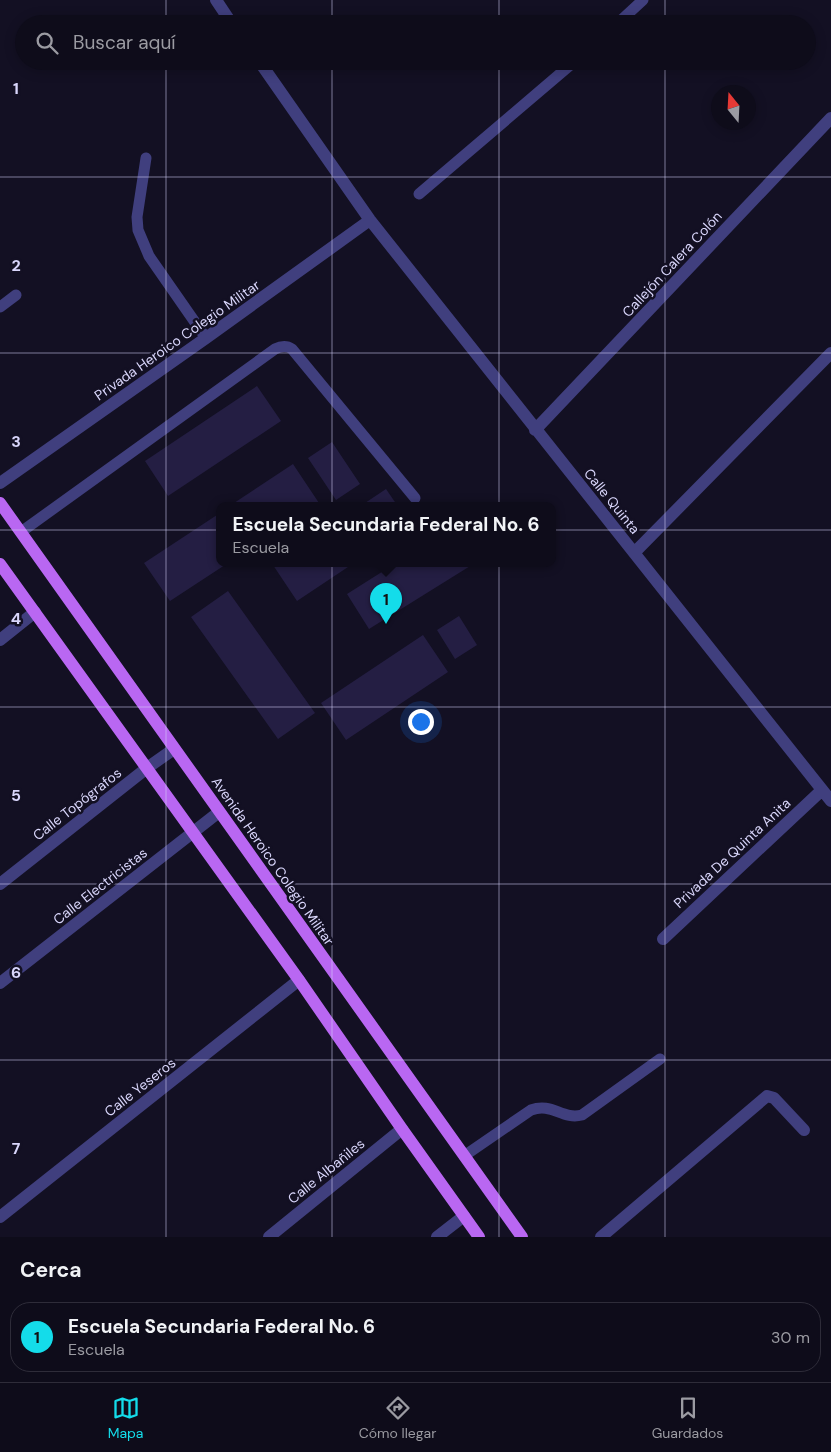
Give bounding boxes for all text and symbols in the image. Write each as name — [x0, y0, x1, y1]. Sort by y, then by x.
search box — [15, 15, 816, 70]
icon: search — [33, 29, 61, 57]
text: Buscar aquí — [73, 30, 176, 55]
text: 1 — [13, 78, 19, 99]
north arrow — [711, 85, 756, 130]
street label: Callejón Calera Colón — [618, 207, 726, 321]
text: 2 — [11, 255, 21, 276]
street label: Privada Heroico Colegio Militar — [91, 276, 263, 404]
text: 3 — [11, 431, 21, 452]
street label: Calle Quinta — [580, 465, 644, 537]
popup — [216, 502, 556, 567]
text: Escuela Secundaria Federal No. 6 — [232, 512, 540, 537]
text: Escuela — [232, 537, 289, 558]
pin: 1 — [370, 583, 402, 624]
text: 4 — [11, 608, 21, 629]
your location — [408, 709, 434, 735]
street label: Calle Topógrafos — [29, 764, 125, 844]
street label: Avenida Heroico Colegio Militar — [208, 773, 338, 949]
text: 5 — [11, 785, 21, 806]
street label: Privada De Quinta Anita — [670, 794, 794, 912]
street label: Calle Electricistas — [49, 844, 151, 928]
text: 6 — [11, 962, 21, 983]
street label: Calle Yeseros — [101, 1054, 179, 1120]
street label: Calle Albañiles — [284, 1134, 368, 1208]
text: 7 — [12, 1138, 21, 1159]
text: Cerca — [20, 1256, 82, 1284]
text: Escuela Secundaria Federal No. 6 — [68, 1314, 375, 1339]
text: 1 — [34, 1327, 40, 1348]
text: 30 m — [771, 1327, 810, 1348]
text: Escuela — [68, 1339, 125, 1360]
tab: Mapa — [108, 1394, 143, 1442]
tab: Cómo llegar — [359, 1394, 436, 1442]
tab: Guardados — [652, 1394, 723, 1442]

